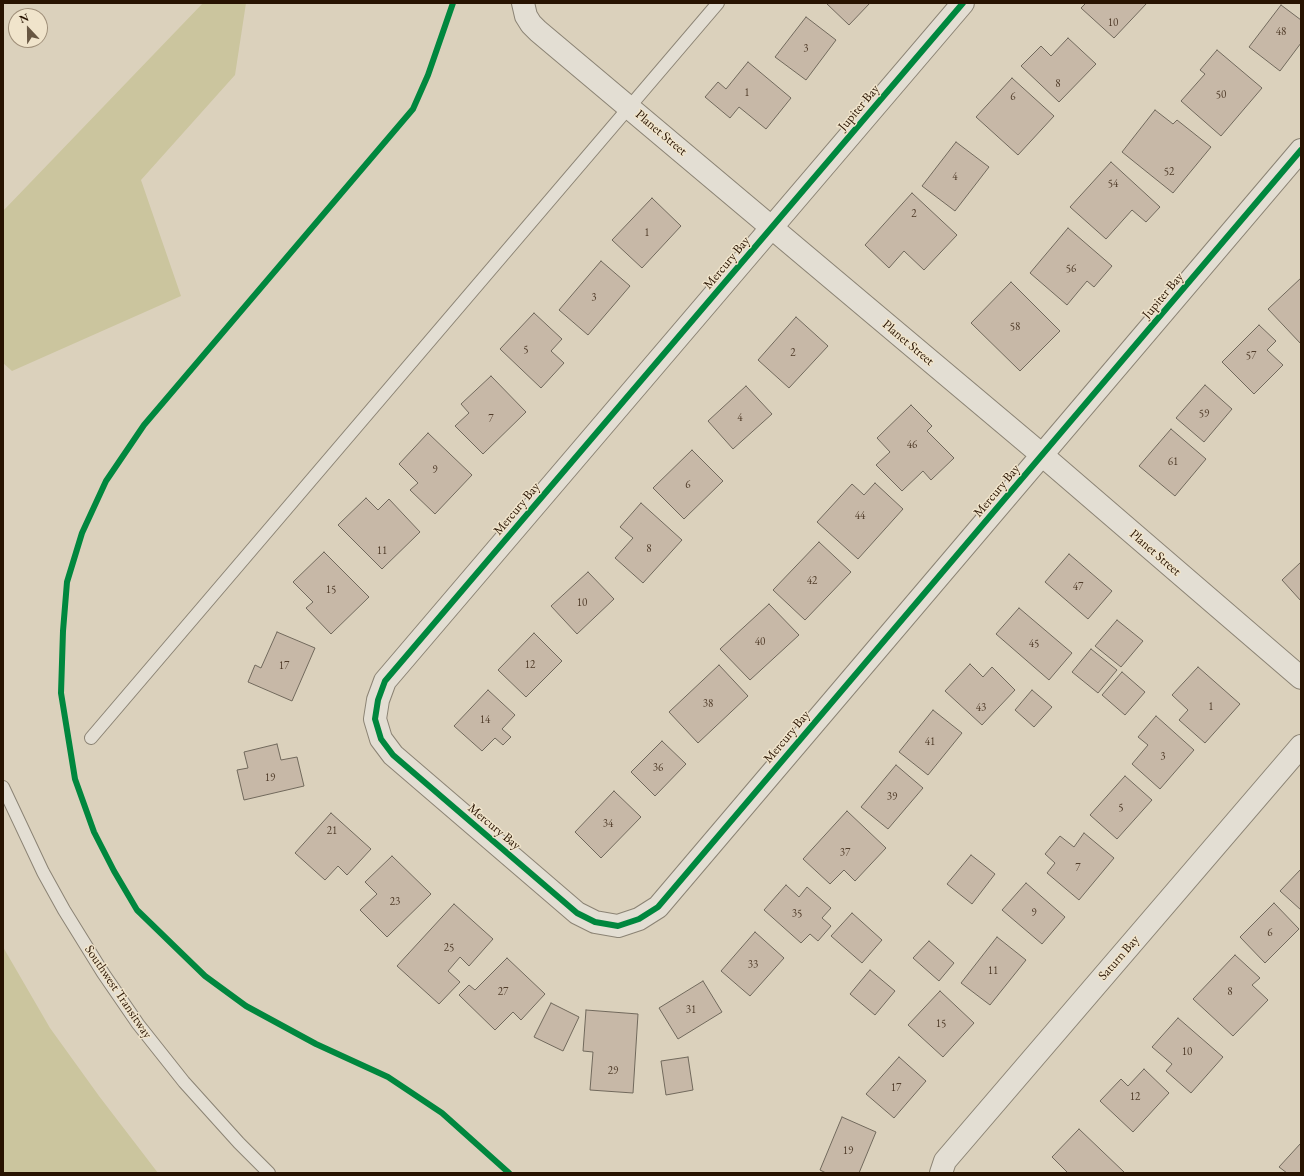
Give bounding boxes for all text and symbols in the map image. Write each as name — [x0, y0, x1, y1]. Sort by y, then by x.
north arrow — [8, 8, 48, 48]
text: N — [17, 10, 31, 26]
house number: 10 — [1108, 16, 1118, 30]
house number: 48 — [1276, 25, 1286, 39]
house number: 3 — [803, 42, 809, 56]
house number: 8 — [1055, 77, 1061, 91]
street label: Jupiter Bay — [835, 82, 883, 134]
house number: 1 — [744, 86, 750, 100]
house number: 50 — [1216, 88, 1226, 102]
house number: 6 — [1010, 90, 1016, 104]
street label: Planet Street — [632, 107, 690, 159]
house number: 52 — [1164, 165, 1174, 179]
house number: 4 — [952, 170, 958, 184]
house number: 54 — [1108, 177, 1118, 191]
house number: 2 — [911, 207, 917, 221]
house number: 1 — [644, 226, 650, 240]
street label: Mercury Bay — [700, 233, 754, 293]
house number: 56 — [1066, 262, 1076, 276]
street label: Jupiter Bay — [1139, 270, 1187, 322]
house number: 3 — [591, 291, 597, 305]
street label: Planet Street — [879, 317, 937, 369]
house number: 58 — [1010, 320, 1020, 334]
house number: 5 — [523, 343, 529, 357]
house number: 2 — [790, 346, 796, 360]
house number: 57 — [1246, 349, 1256, 363]
house number: 59 — [1199, 407, 1209, 421]
house number: 4 — [737, 411, 743, 425]
house number: 7 — [488, 412, 494, 426]
house number: 46 — [907, 438, 917, 452]
house number: 61 — [1168, 455, 1178, 469]
street label: Mercury Bay — [970, 461, 1024, 521]
house number: 9 — [432, 463, 438, 477]
house number: 6 — [685, 478, 691, 492]
street label: Mercury Bay — [490, 479, 544, 539]
house number: 44 — [855, 509, 865, 523]
street label: Planet Street — [1126, 527, 1184, 579]
house number: 8 — [646, 542, 652, 556]
house number: 11 — [377, 544, 387, 558]
house number: 42 — [807, 574, 817, 588]
house number: 47 — [1073, 580, 1083, 594]
house number: 15 — [326, 583, 336, 597]
house number: 10 — [577, 596, 587, 610]
house number: 40 — [755, 635, 765, 649]
house number: 45 — [1029, 637, 1039, 651]
house number: 12 — [525, 658, 535, 672]
house number: 17 — [279, 659, 289, 673]
house number: 38 — [703, 697, 713, 711]
house number: 1 — [1208, 700, 1214, 714]
house number: 43 — [976, 701, 986, 715]
street label: Mercury Bay — [760, 707, 814, 767]
house number: 14 — [480, 713, 490, 727]
house number: 41 — [925, 735, 935, 749]
house number: 3 — [1160, 750, 1166, 764]
house number: 36 — [653, 761, 663, 775]
house number: 19 — [265, 771, 275, 785]
house number: 39 — [887, 790, 897, 804]
street label: Mercury Bay — [464, 800, 524, 854]
house number: 5 — [1118, 801, 1124, 815]
house number: 34 — [603, 817, 613, 831]
house number: 21 — [327, 824, 337, 838]
house number: 37 — [840, 846, 850, 860]
house number: 7 — [1075, 861, 1081, 875]
house number: 23 — [390, 895, 400, 909]
house number: 9 — [1031, 906, 1037, 920]
house number: 35 — [792, 907, 802, 921]
house number: 6 — [1267, 926, 1273, 940]
street label: Saturn Bay — [1095, 932, 1143, 984]
house number: 25 — [444, 941, 454, 955]
street label: Southwest Transitway — [81, 942, 155, 1042]
house number: 33 — [748, 958, 758, 972]
house number: 11 — [988, 964, 998, 978]
house number: 27 — [498, 985, 508, 999]
house number: 8 — [1227, 985, 1233, 999]
house number: 31 — [686, 1003, 696, 1017]
house number: 15 — [936, 1017, 946, 1031]
house number: 10 — [1182, 1045, 1192, 1059]
house number: 29 — [608, 1064, 618, 1078]
house number: 17 — [891, 1081, 901, 1095]
house number: 12 — [1130, 1090, 1140, 1104]
house number: 19 — [843, 1144, 853, 1158]

